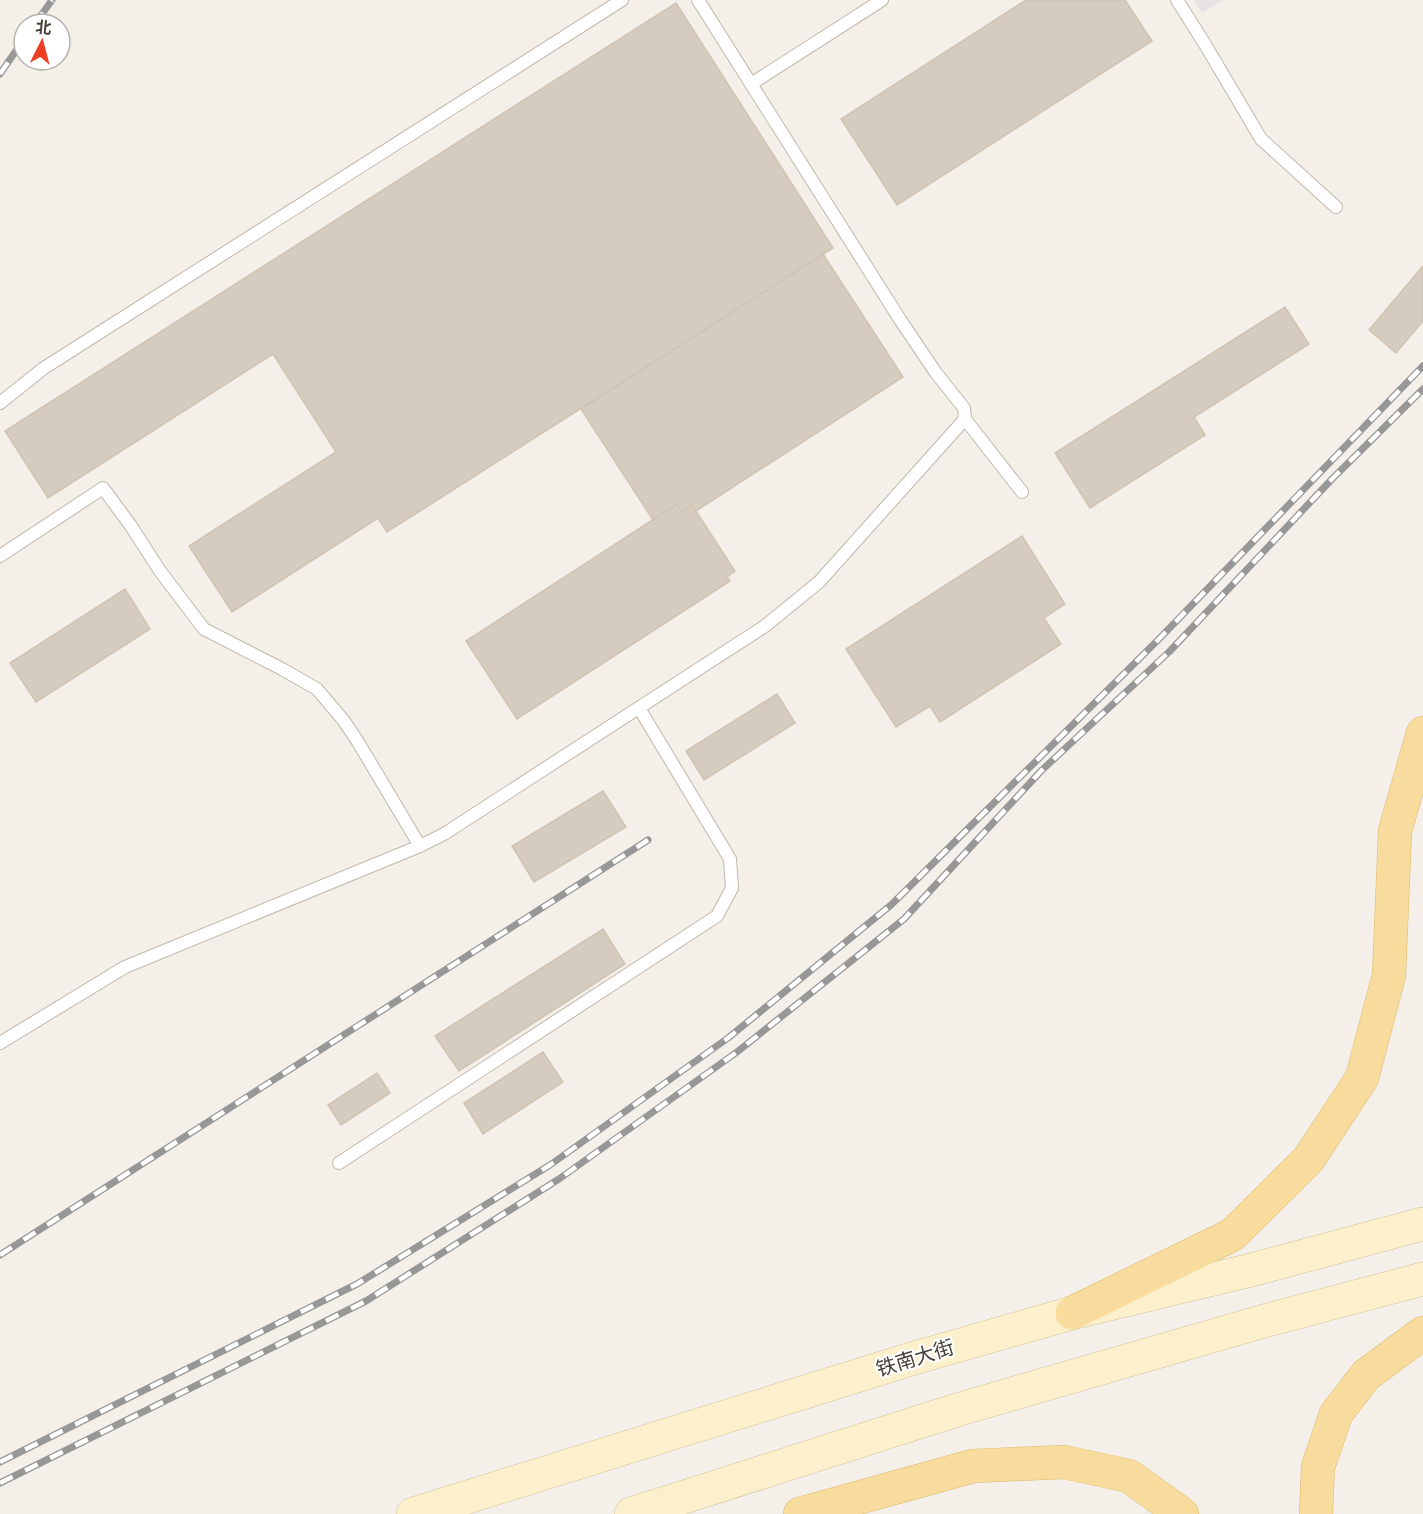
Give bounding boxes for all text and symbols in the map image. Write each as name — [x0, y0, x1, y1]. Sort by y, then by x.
north arrow — [12, 12, 72, 72]
text: 北 — [35, 17, 52, 38]
street label: 铁南大街 — [873, 1335, 957, 1381]

